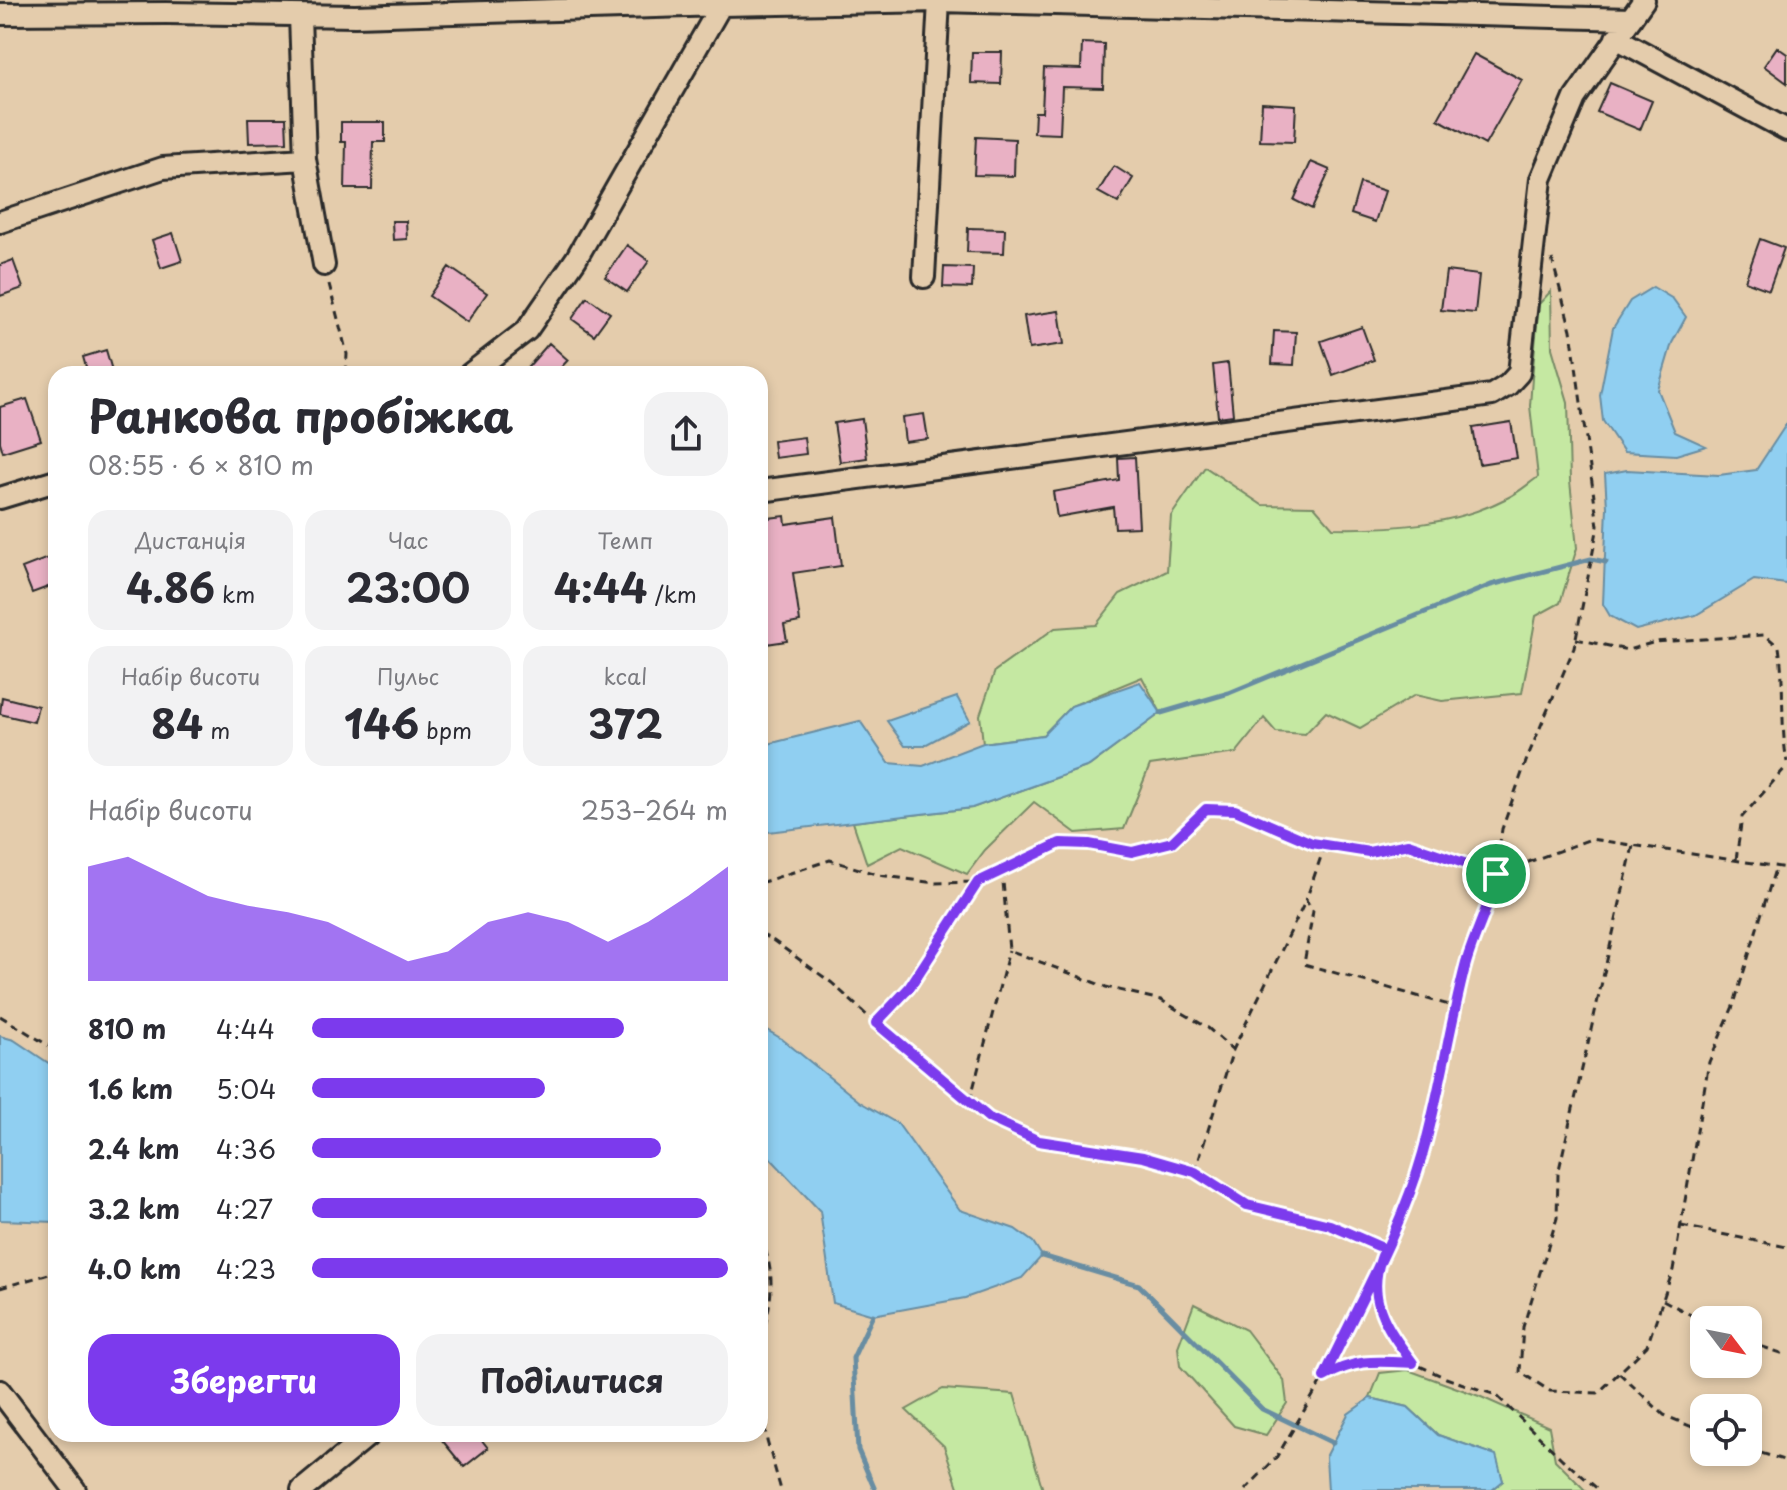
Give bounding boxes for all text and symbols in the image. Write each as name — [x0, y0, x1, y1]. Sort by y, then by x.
text: Ранкова пробіжка — [88, 382, 513, 448]
button: share — [644, 392, 728, 476]
text: 08:55 · 6 × 810 m — [88, 445, 314, 484]
text: Дистанція — [135, 523, 246, 556]
text: Час — [388, 523, 428, 556]
text: Темп — [598, 523, 653, 556]
text: 4.86 — [126, 556, 215, 617]
text: 23:00 — [346, 556, 470, 617]
text: 4:44 — [554, 556, 648, 617]
text: km — [215, 577, 255, 610]
text: /km — [648, 577, 697, 610]
text: Набір висоти — [121, 659, 260, 692]
text: Пульс — [377, 659, 439, 692]
text: kcal — [603, 659, 647, 692]
text: 84 — [151, 692, 203, 753]
text: 146 — [344, 692, 419, 753]
text: 372 — [588, 692, 663, 753]
text: m — [203, 713, 230, 746]
text: bpm — [419, 713, 472, 746]
text: Набір висоти — [88, 790, 253, 829]
text: 253–264 m — [581, 790, 728, 829]
pin — [1462, 840, 1530, 908]
icon: arrive — [1474, 852, 1518, 896]
text: 810 m — [88, 1009, 166, 1048]
text: 4:44 — [216, 1009, 275, 1048]
text: 1.6 km — [88, 1069, 173, 1108]
text: 5:04 — [216, 1069, 276, 1108]
text: 2.4 km — [88, 1129, 180, 1168]
text: 4:36 — [216, 1129, 276, 1168]
text: 3.2 km — [88, 1189, 180, 1228]
text: 4:27 — [216, 1189, 273, 1228]
text: 4.0 km — [88, 1249, 181, 1288]
text: 4:23 — [216, 1249, 276, 1288]
north arrow — [1690, 1306, 1762, 1378]
map controls — [1690, 1306, 1762, 1466]
button: Зберегти — [88, 1334, 400, 1426]
button: Поділитися — [416, 1334, 728, 1426]
button: locate — [1690, 1394, 1762, 1466]

